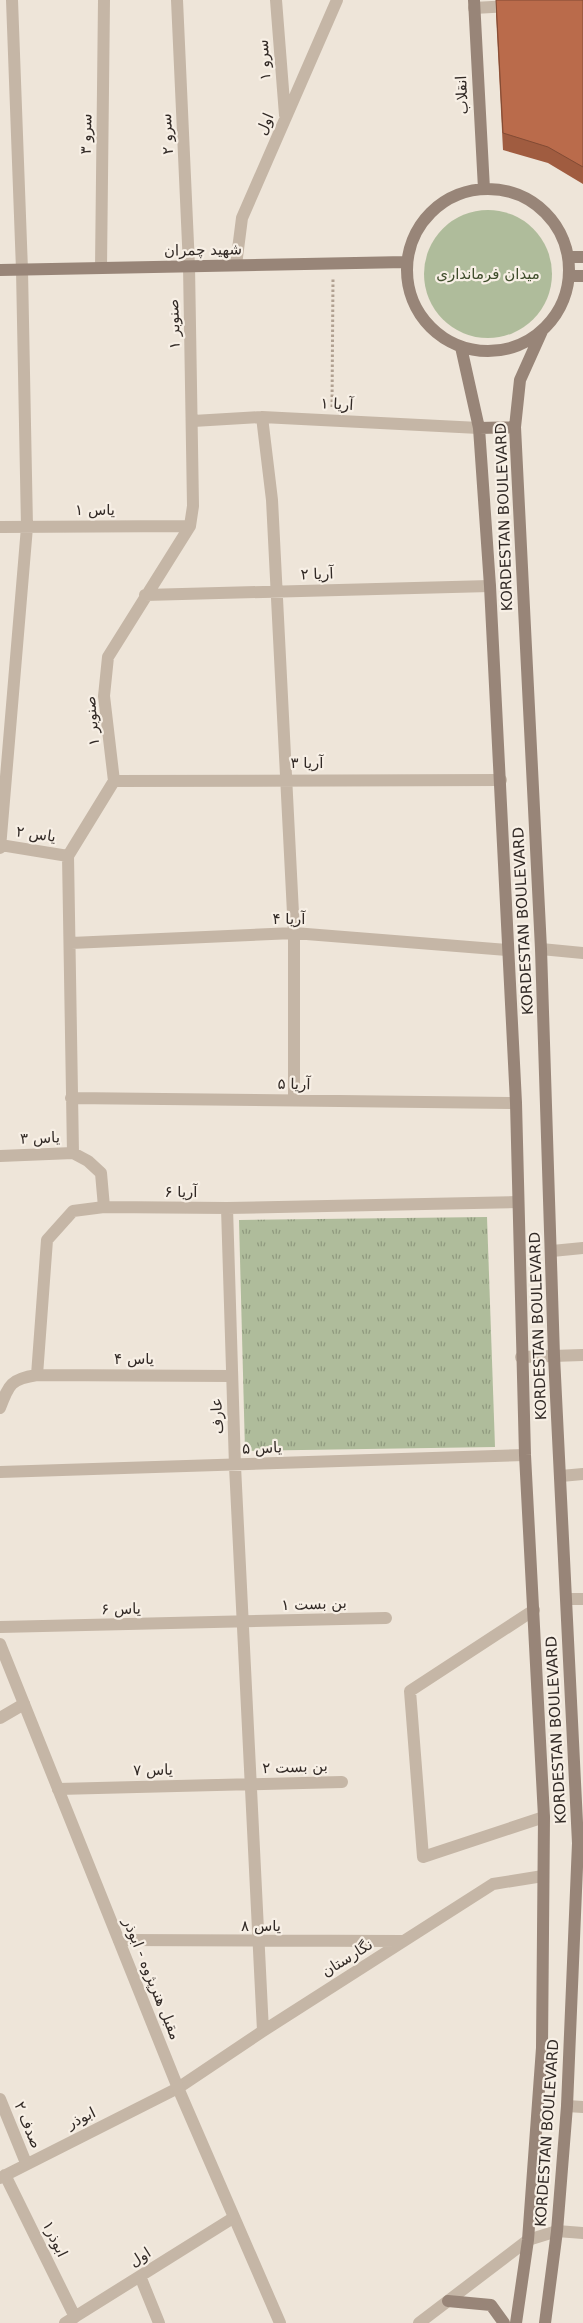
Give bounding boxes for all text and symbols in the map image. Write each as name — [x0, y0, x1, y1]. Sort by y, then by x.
street label: سرو ۱ — [254, 39, 274, 81]
street label: انقلاب — [452, 75, 472, 115]
street label: اول — [252, 110, 278, 138]
street label: سرو ۳ — [77, 113, 95, 155]
street label: سرو ۲ — [157, 113, 177, 155]
street label: شهید چمران — [164, 240, 242, 260]
park label: میدان فرمانداری — [436, 265, 540, 283]
street label: صنوبر ۱ — [164, 299, 184, 349]
street label: آریا ۱ — [320, 394, 355, 414]
street label: KORDESTAN BOULEVARD — [492, 423, 516, 611]
street label: یاس ۱ — [75, 501, 115, 519]
street label: آریا ۲ — [300, 564, 335, 584]
street label: صنوبر ۱ — [81, 695, 103, 747]
street label: آریا ۳ — [291, 754, 324, 772]
street label: یاس ۲ — [15, 822, 57, 846]
street label: KORDESTAN BOULEVARD — [509, 827, 537, 1015]
street label: آریا ۴ — [273, 910, 306, 928]
street label: آریا ۵ — [277, 1075, 311, 1093]
street label: یاس ۳ — [20, 1128, 60, 1148]
street label: آریا ۶ — [165, 1183, 198, 1201]
street label: KORDESTAN BOULEVARD — [526, 1232, 550, 1420]
street label: یاس ۴ — [114, 1350, 154, 1368]
street label: عارف — [207, 1398, 227, 1434]
street label: یاس ۵ — [242, 1438, 282, 1458]
street label: بن بست ۱ — [281, 1594, 347, 1614]
street label: یاس ۶ — [101, 1600, 141, 1618]
street label: KORDESTAN BOULEVARD — [542, 1636, 570, 1824]
street label: بن بست ۲ — [262, 1757, 328, 1777]
street label: یاس ۷ — [133, 1761, 173, 1779]
street label: مقبل هنرپژوه - ابوذر — [118, 1915, 185, 2043]
street label: یاس ۸ — [241, 1917, 281, 1935]
street label: نگارستان — [318, 1935, 376, 1981]
street label: KORDESTAN BOULEVARD — [531, 2038, 563, 2228]
street label: صدف ۲ — [10, 2099, 46, 2151]
street label: ابوذر — [63, 2103, 98, 2133]
street label: ابوذر۱ — [39, 2218, 71, 2260]
street label: اول — [126, 2243, 154, 2271]

